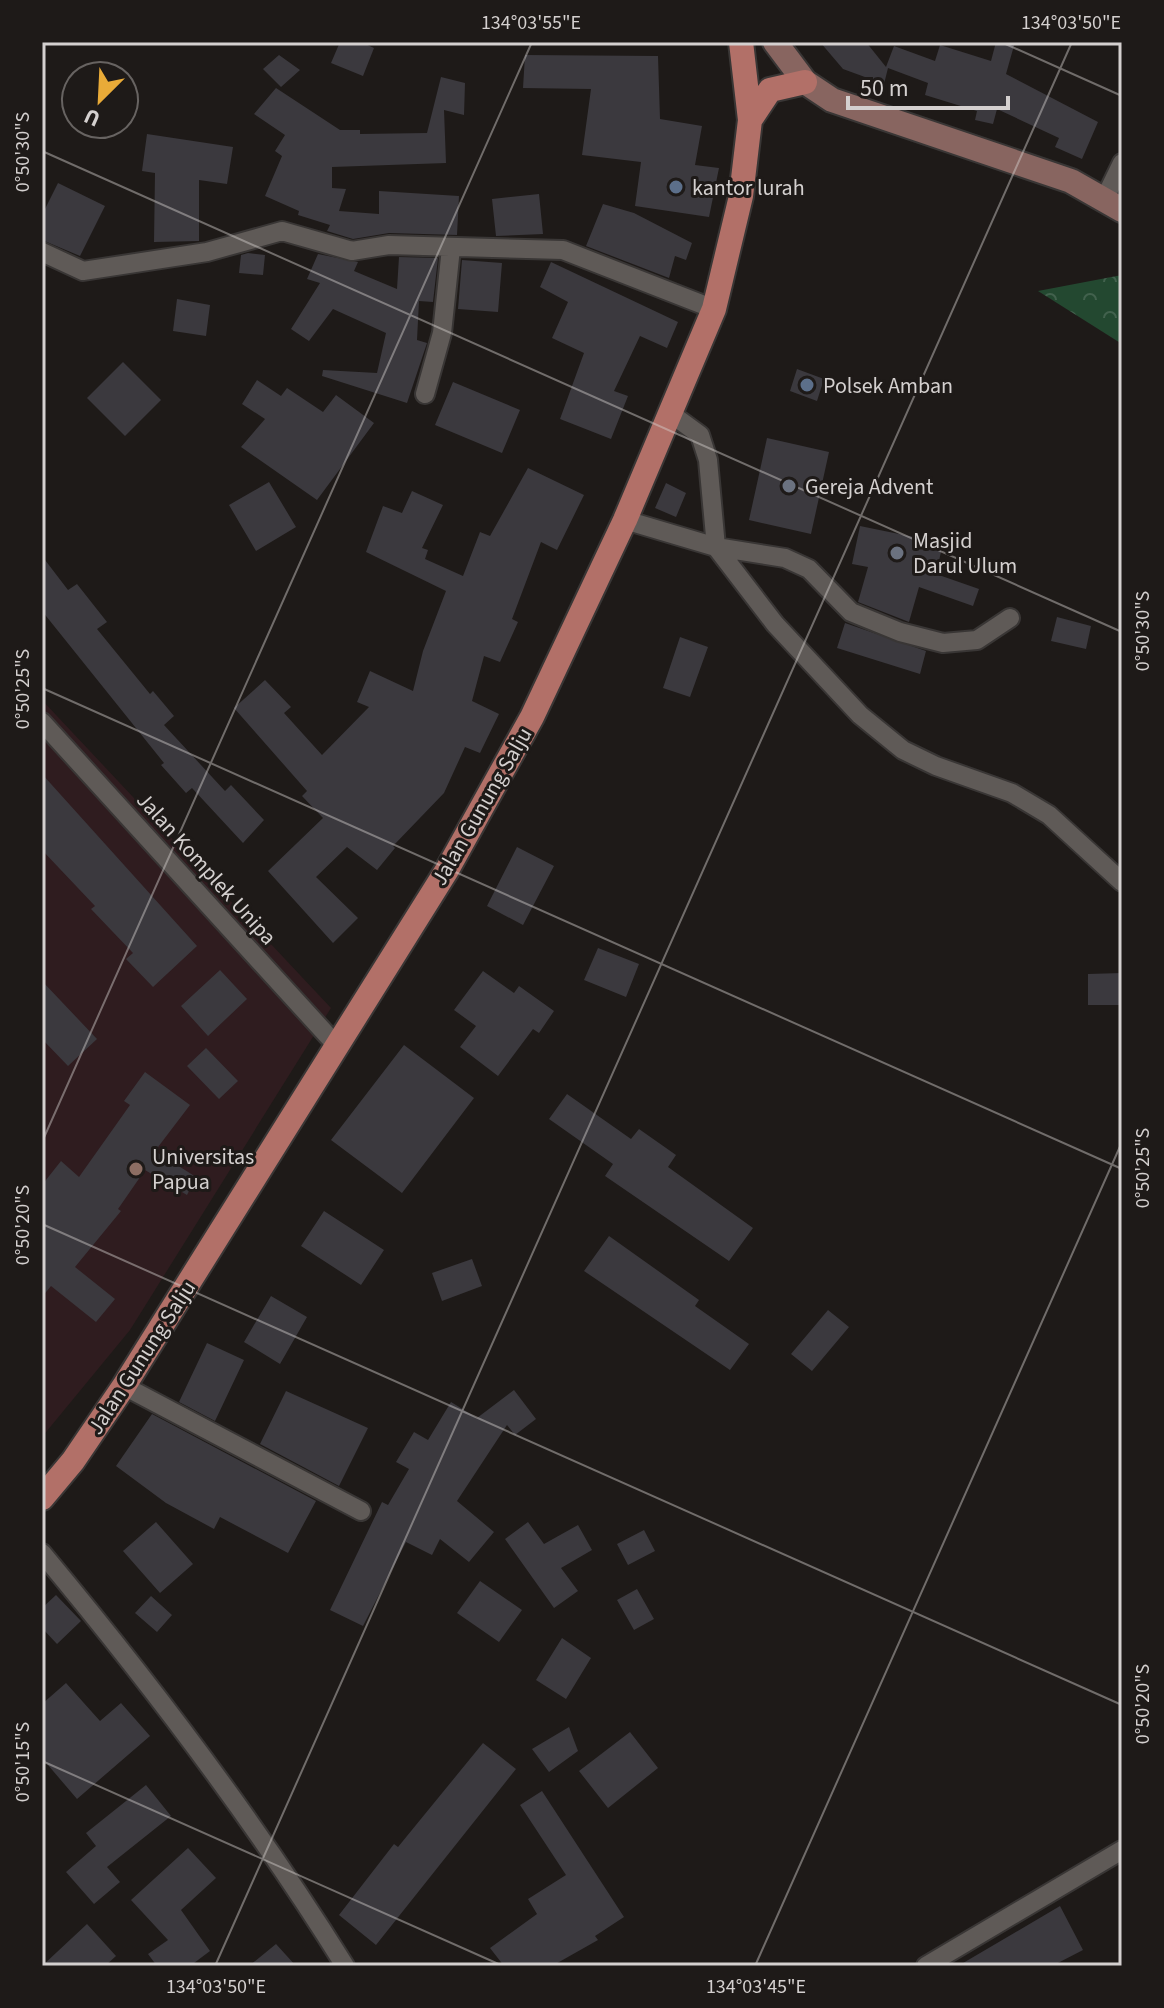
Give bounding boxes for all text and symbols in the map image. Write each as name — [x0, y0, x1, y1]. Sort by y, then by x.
text: 134°03'55"E — [481, 9, 581, 37]
text: 134°03'50"E — [1021, 9, 1121, 37]
north arrow — [60, 60, 140, 140]
scale bar — [848, 60, 1008, 110]
text: 50 m — [860, 71, 909, 106]
text: U — [79, 100, 105, 135]
text: 0°50'30"S — [9, 112, 37, 192]
place label: kantor lurah — [692, 172, 805, 204]
marker: kantor lurah — [667, 178, 685, 196]
place label: Polsek Amban — [823, 370, 953, 402]
marker: Polsek Amban — [798, 376, 816, 394]
place label: Gereja Advent — [805, 471, 934, 503]
marker: Gereja Advent — [780, 477, 798, 495]
place label: Masjid Darul Ulum — [913, 525, 1017, 582]
marker: Masjid Darul Ulum — [888, 544, 906, 562]
text: 0°50'30"S — [1129, 591, 1157, 671]
text: 0°50'25"S — [9, 649, 37, 729]
street label: Jalan Gunung Salju — [424, 721, 540, 892]
street label: Jalan Komplek Unipa — [129, 785, 284, 952]
text: 0°50'25"S — [1129, 1128, 1157, 1208]
place label: Universitas Papua — [152, 1141, 254, 1198]
marker: Universitas Papua — [127, 1160, 145, 1178]
text: 0°50'20"S — [9, 1185, 37, 1265]
street label: Jalan Gunung Salju — [80, 1274, 204, 1441]
text: 0°50'20"S — [1129, 1664, 1157, 1744]
text: 0°50'15"S — [9, 1722, 37, 1802]
text: 134°03'50"E — [166, 1973, 266, 2001]
text: 134°03'45"E — [706, 1973, 806, 2001]

